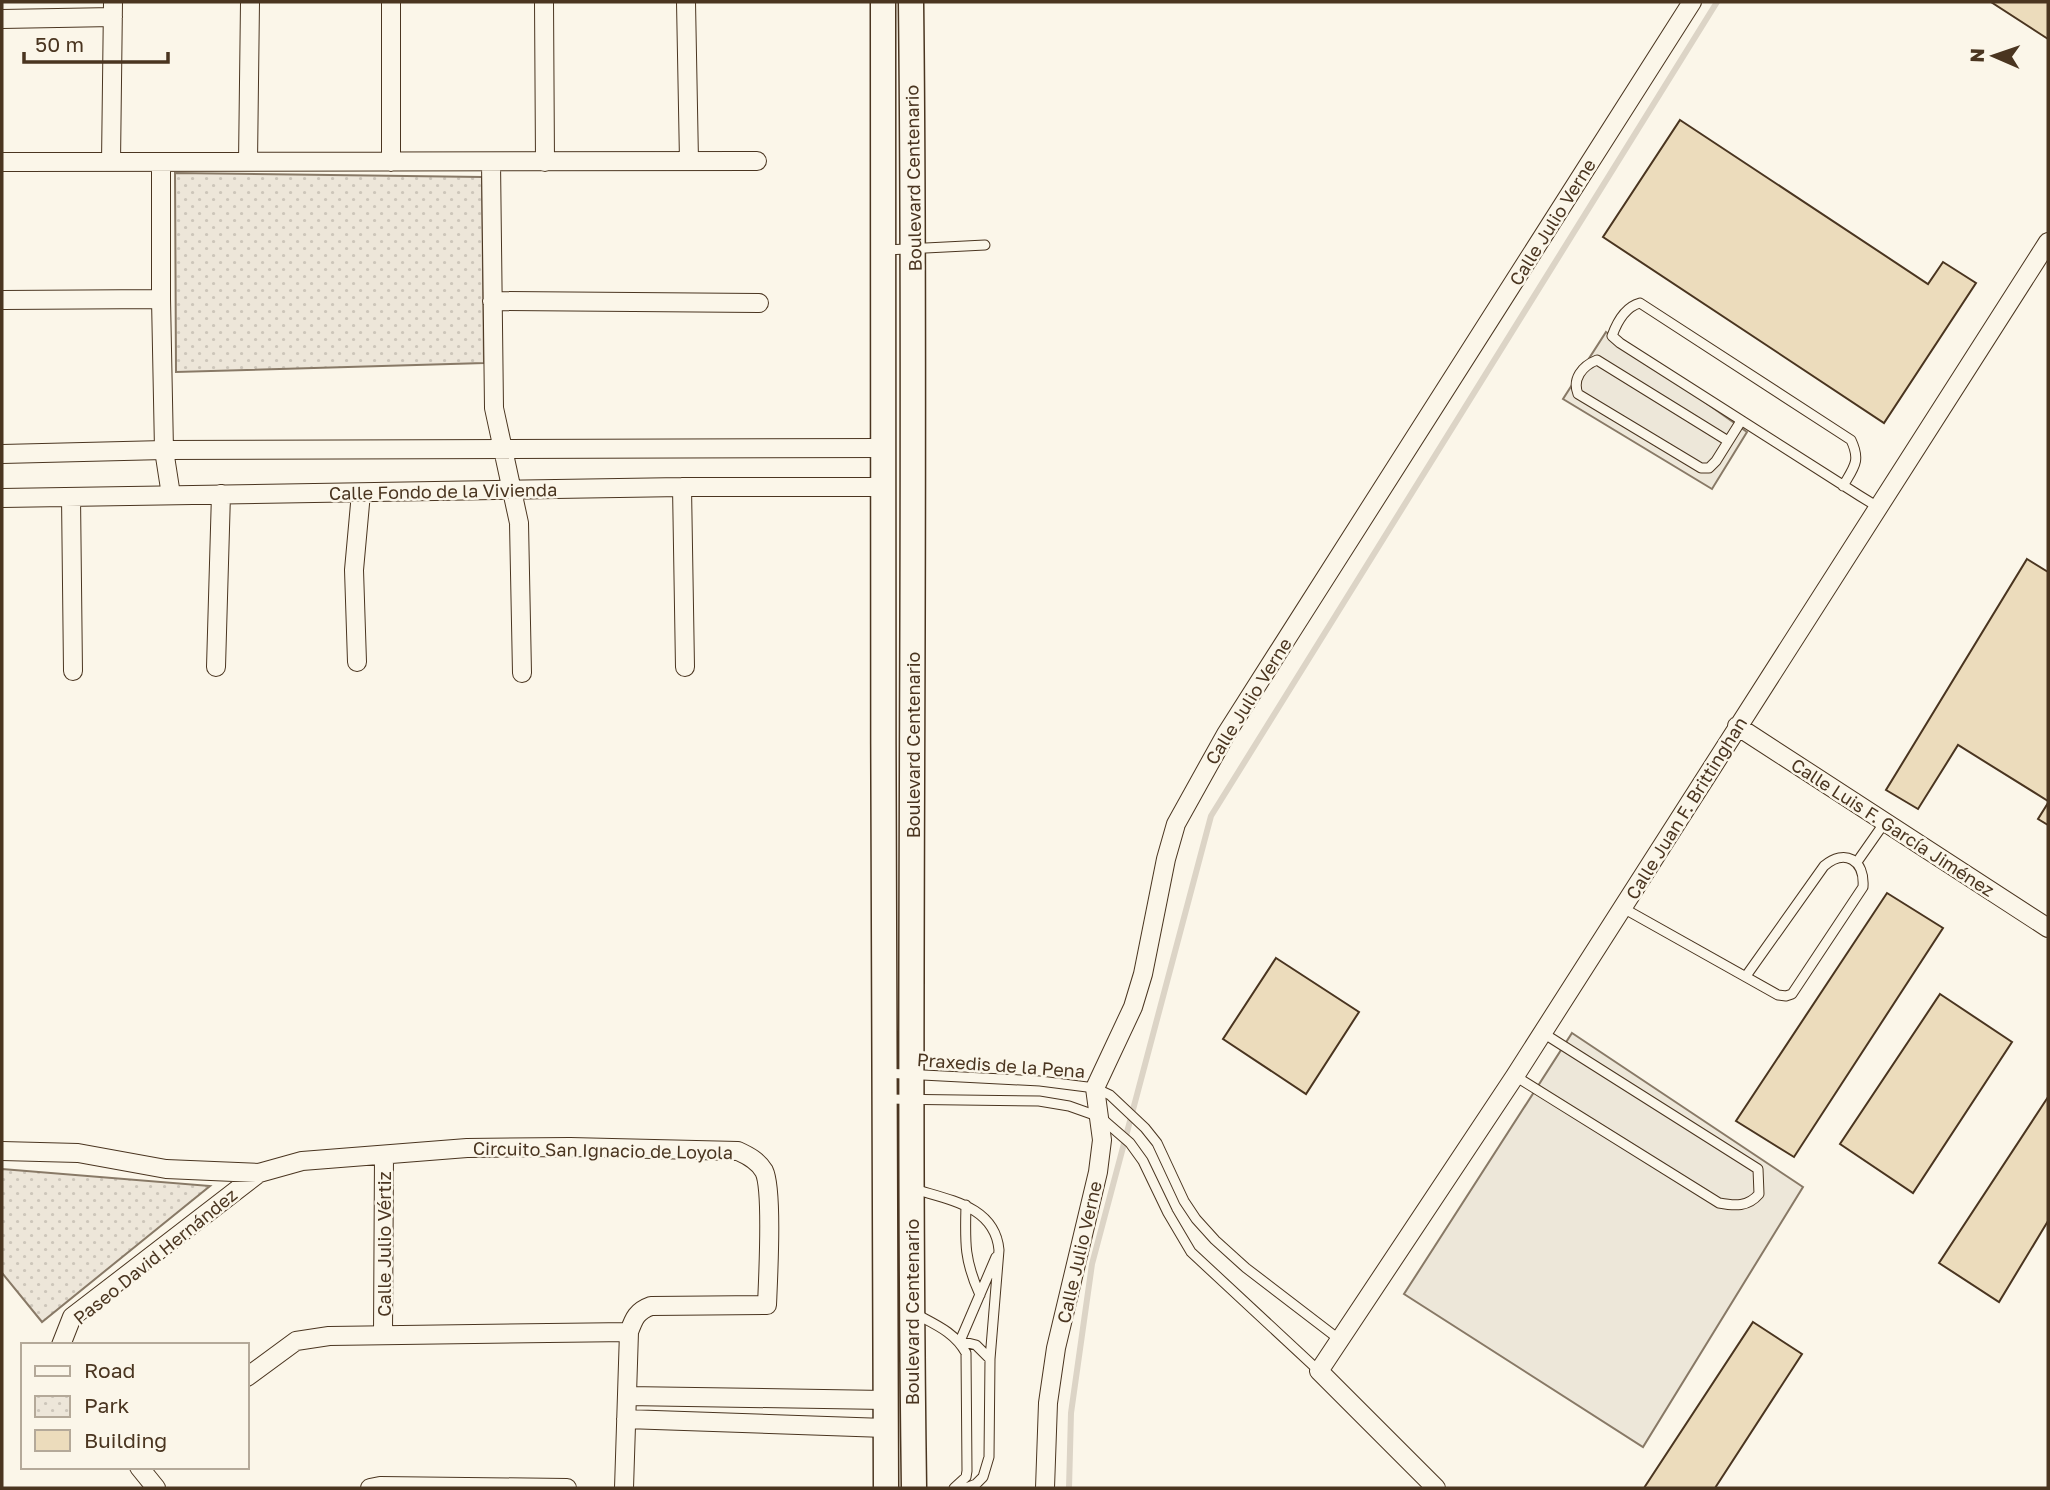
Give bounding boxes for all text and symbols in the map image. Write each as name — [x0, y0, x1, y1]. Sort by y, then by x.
scale bar — [24, 21, 168, 65]
north arrow — [1959, 21, 2029, 91]
text: 50 m — [35, 31, 84, 57]
text: N — [1965, 48, 1988, 63]
street label: Boulevard Centenario — [900, 85, 926, 271]
street label: Calle Julio Verne — [1504, 155, 1600, 289]
street label: Calle Fondo de la Vivienda — [329, 478, 557, 504]
street label: Calle Julio Verne — [1200, 634, 1296, 768]
street label: Boulevard Centenario — [902, 652, 924, 838]
street label: Calle Juan F. Brittinghan — [1621, 713, 1751, 903]
street label: Calle Luis F. García Jiménez — [1787, 753, 1999, 901]
street label: Praxedis de la Pena — [916, 1048, 1086, 1082]
street label: Circuito San Ignacio de Loyola — [473, 1137, 733, 1163]
street label: Calle Julio Vértiz — [373, 1171, 395, 1317]
street label: Calle Julio Verne — [1052, 1179, 1106, 1325]
street label: Paseo David Hernández — [69, 1183, 241, 1329]
street label: Boulevard Centenario — [901, 1219, 923, 1405]
legend — [21, 1343, 248, 1469]
text: Road — [84, 1357, 135, 1383]
text: Park — [84, 1392, 130, 1418]
text: Building — [84, 1427, 167, 1453]

